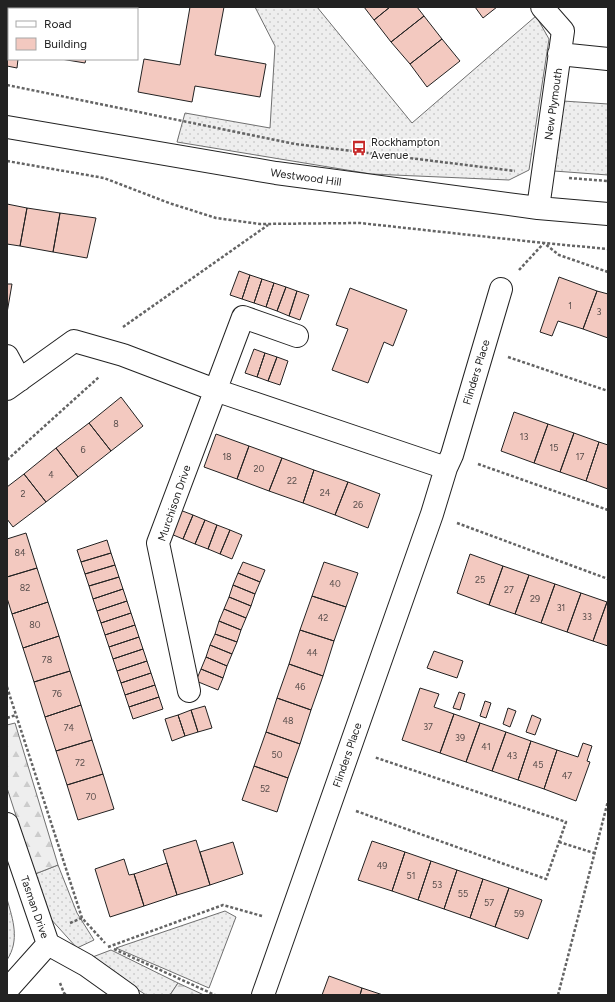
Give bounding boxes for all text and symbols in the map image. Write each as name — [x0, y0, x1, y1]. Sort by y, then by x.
legend — [8, 8, 138, 60]
text: Road — [44, 17, 72, 31]
text: Building — [44, 37, 87, 51]
street label: New Plymouth — [542, 67, 565, 141]
place label: Rockhampton Avenue — [371, 136, 440, 162]
bus stop icon: Rockhampton Avenue — [350, 139, 368, 157]
street label: Westwood Hill — [270, 166, 342, 189]
house number: 1 — [568, 300, 572, 311]
house number: 3 — [597, 306, 602, 317]
street label: Flinders Place — [460, 338, 493, 406]
house number: 8 — [113, 418, 119, 429]
house number: 13 — [520, 431, 528, 442]
house number: 15 — [550, 442, 558, 453]
house number: 6 — [80, 444, 86, 455]
house number: 18 — [222, 451, 232, 462]
house number: 17 — [576, 451, 584, 462]
street label: Murchison Drive — [155, 463, 194, 543]
house number: 20 — [254, 463, 265, 474]
house number: 4 — [48, 469, 54, 480]
house number: 22 — [287, 475, 297, 486]
house number: 24 — [320, 487, 331, 498]
house number: 2 — [20, 488, 26, 499]
house number: 26 — [353, 499, 363, 510]
house number: 84 — [14, 547, 26, 558]
house number: 25 — [475, 574, 485, 585]
house number: 40 — [329, 578, 341, 589]
house number: 82 — [20, 582, 30, 593]
house number: 27 — [504, 584, 514, 595]
house number: 29 — [530, 593, 540, 604]
house number: 31 — [557, 602, 565, 613]
house number: 33 — [582, 611, 592, 622]
house number: 42 — [318, 612, 328, 623]
house number: 80 — [29, 619, 41, 630]
house number: 44 — [306, 647, 318, 658]
house number: 78 — [42, 654, 53, 665]
house number: 46 — [295, 681, 305, 692]
house number: 76 — [52, 688, 62, 699]
house number: 48 — [282, 715, 294, 726]
street label: Flinders Place — [330, 721, 365, 789]
house number: 37 — [423, 721, 433, 732]
house number: 74 — [64, 722, 75, 733]
house number: 39 — [455, 732, 465, 743]
house number: 41 — [481, 741, 491, 752]
house number: 50 — [272, 749, 283, 760]
house number: 43 — [507, 750, 517, 761]
house number: 72 — [75, 757, 85, 768]
house number: 45 — [533, 759, 543, 770]
house number: 47 — [562, 770, 572, 781]
house number: 52 — [260, 783, 270, 794]
house number: 70 — [86, 791, 97, 802]
house number: 49 — [377, 860, 387, 871]
house number: 51 — [407, 870, 415, 881]
street label: Tasman Drive — [18, 874, 51, 940]
house number: 53 — [432, 879, 442, 890]
house number: 55 — [458, 888, 468, 899]
house number: 57 — [484, 897, 494, 908]
house number: 59 — [514, 908, 524, 919]

